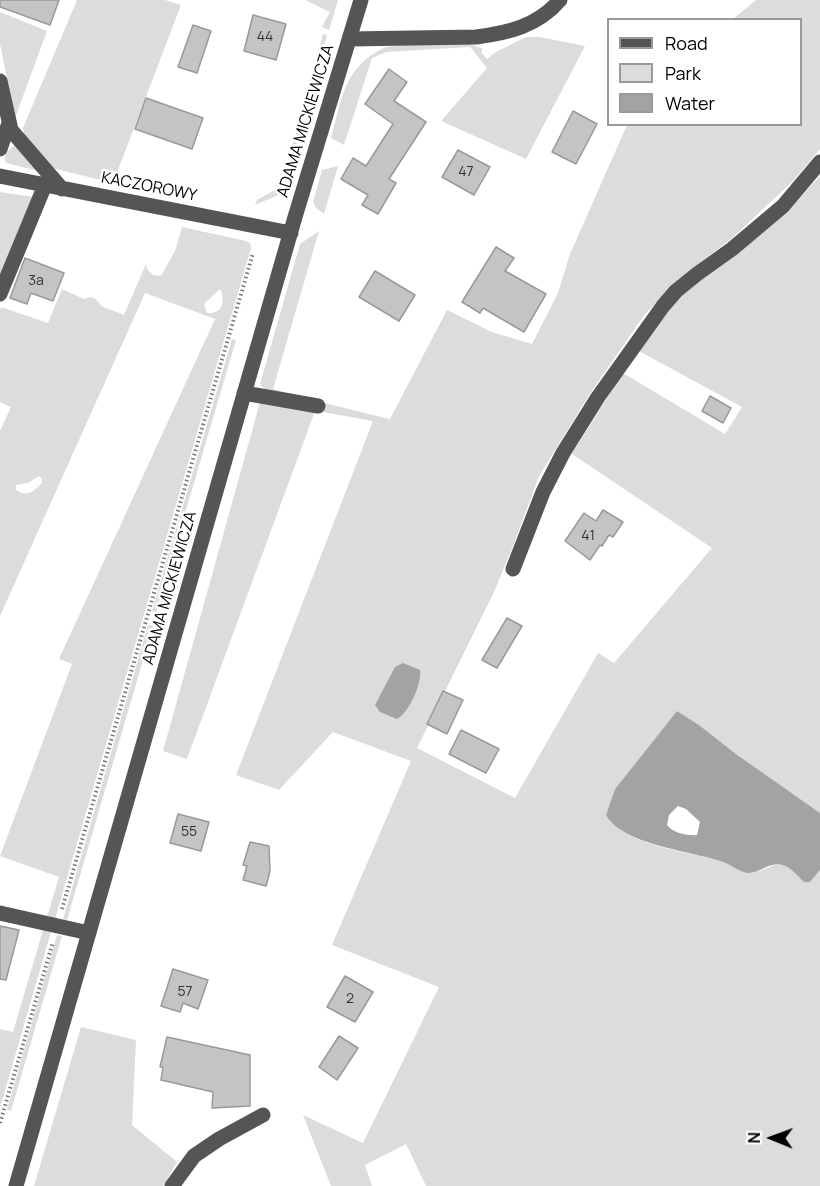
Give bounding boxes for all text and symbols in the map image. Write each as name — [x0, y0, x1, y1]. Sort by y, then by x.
legend — [607, 18, 802, 126]
house number: 44 — [257, 29, 273, 45]
text: Road — [665, 31, 708, 55]
street label: ADAMA MICKIEWICZA — [274, 42, 338, 200]
text: Park — [665, 61, 701, 85]
text: Water — [665, 91, 715, 115]
house number: 47 — [458, 164, 474, 180]
street label: KACZOROWY — [99, 168, 199, 206]
house number: 3a — [28, 273, 44, 289]
street label: ADAMA MICKIEWICZA — [139, 509, 201, 667]
house number: 41 — [581, 528, 595, 544]
house number: 55 — [181, 824, 197, 840]
house number: 57 — [177, 984, 193, 1000]
house number: 2 — [346, 991, 354, 1007]
north arrow — [742, 1108, 802, 1168]
text: N — [743, 1132, 765, 1144]

